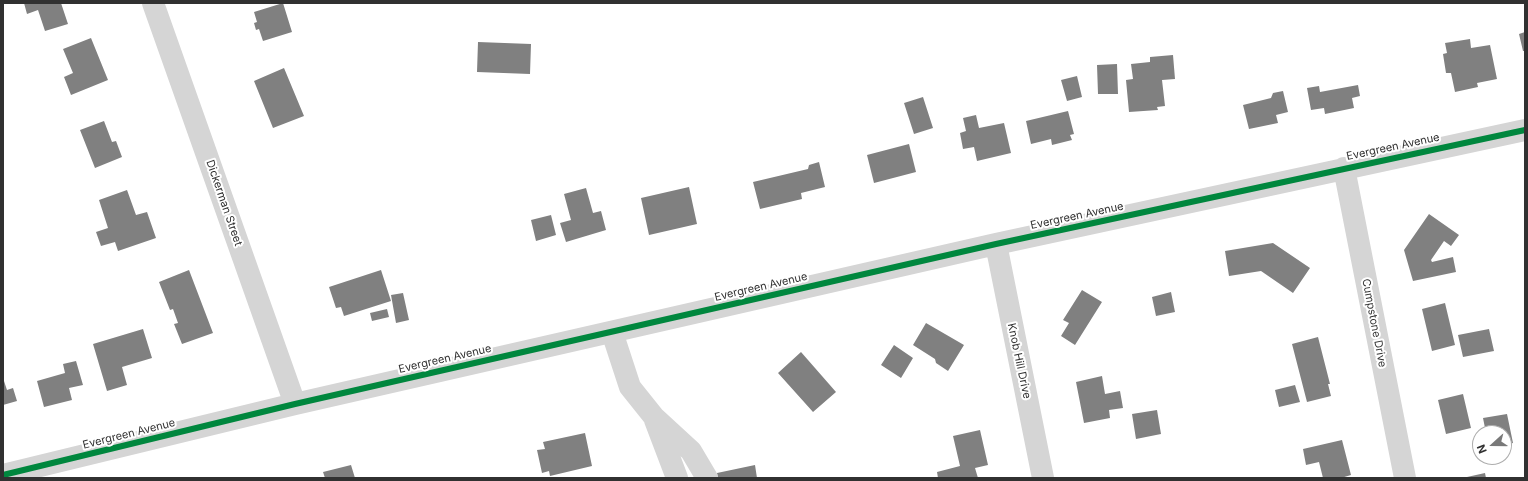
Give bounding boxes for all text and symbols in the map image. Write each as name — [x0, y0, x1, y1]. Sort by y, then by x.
street label: Evergreen Avenue — [1345, 131, 1441, 163]
street label: Dickerman Street — [203, 158, 245, 248]
street label: Evergreen Avenue — [1029, 200, 1125, 232]
street label: Evergreen Avenue — [713, 270, 809, 304]
street label: Cumpstone Drive — [1359, 278, 1389, 368]
street label: Knob Hill Drive — [1005, 322, 1033, 400]
street label: Evergreen Avenue — [397, 342, 493, 376]
street label: Evergreen Avenue — [81, 416, 177, 452]
north arrow — [1472, 425, 1512, 465]
text: N — [1474, 443, 1490, 455]

